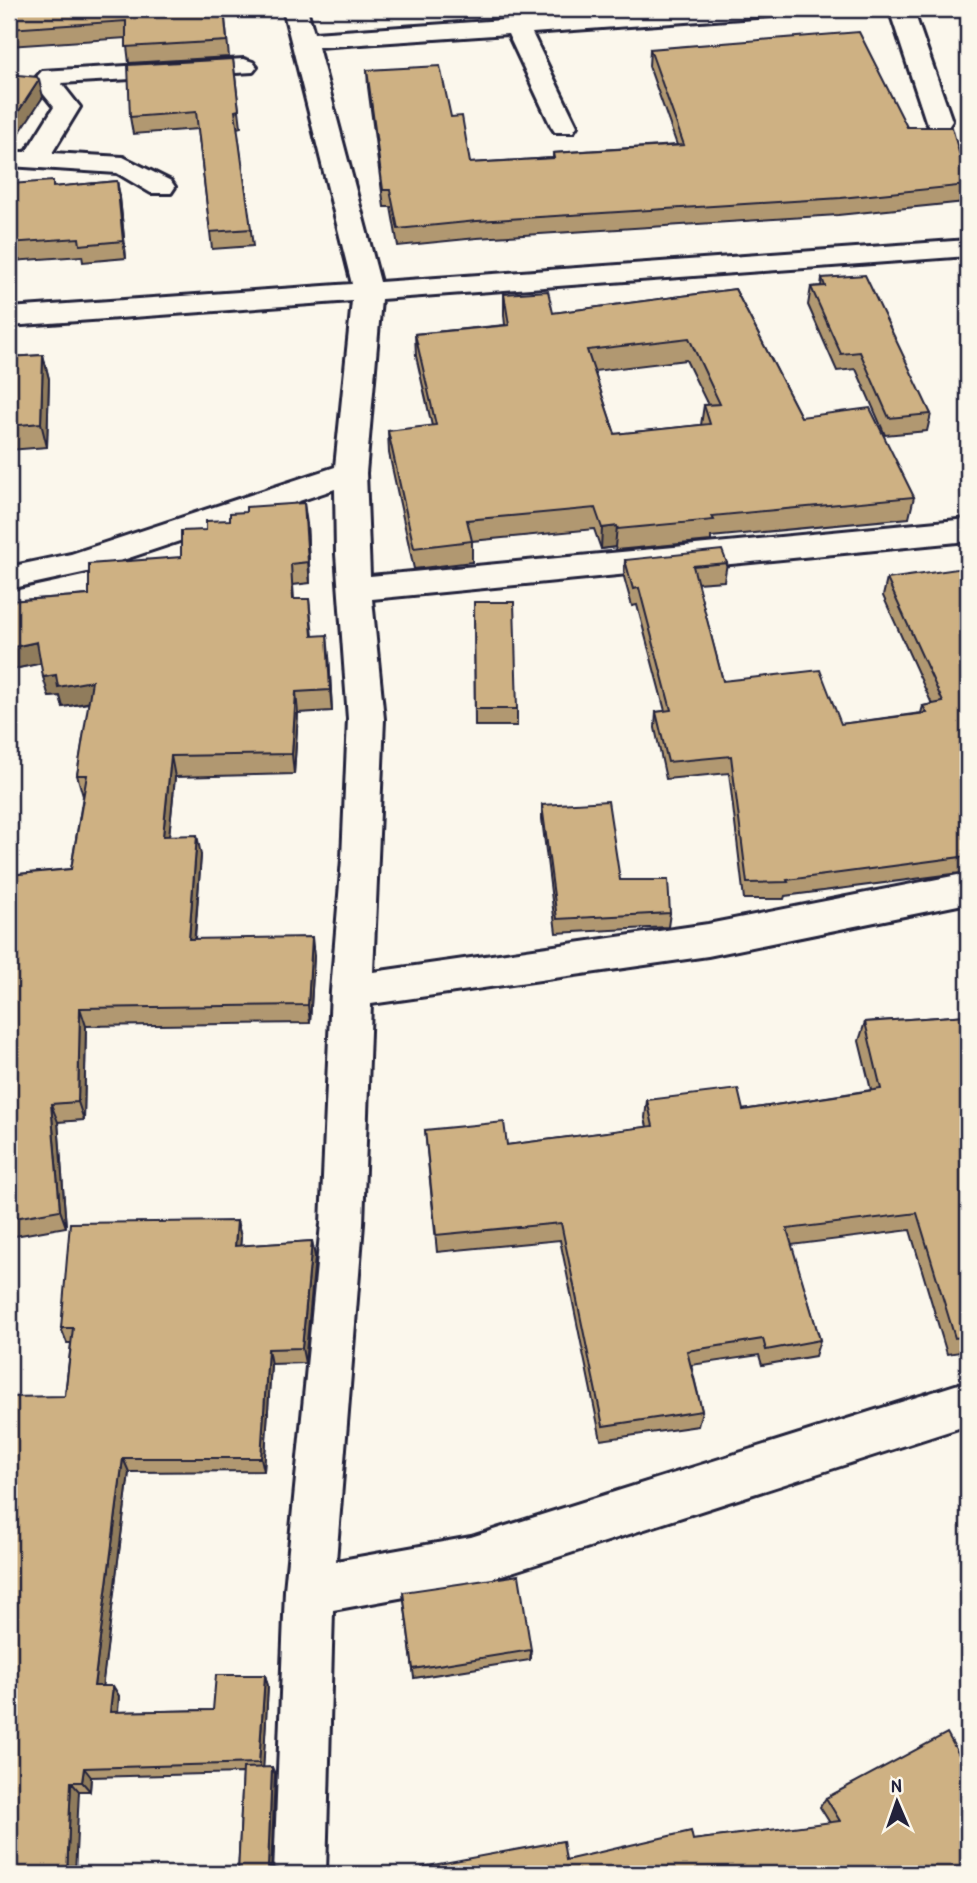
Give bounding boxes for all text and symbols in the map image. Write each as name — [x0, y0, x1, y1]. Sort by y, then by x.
north arrow — [862, 1768, 932, 1838]
text: N — [891, 1772, 902, 1798]

